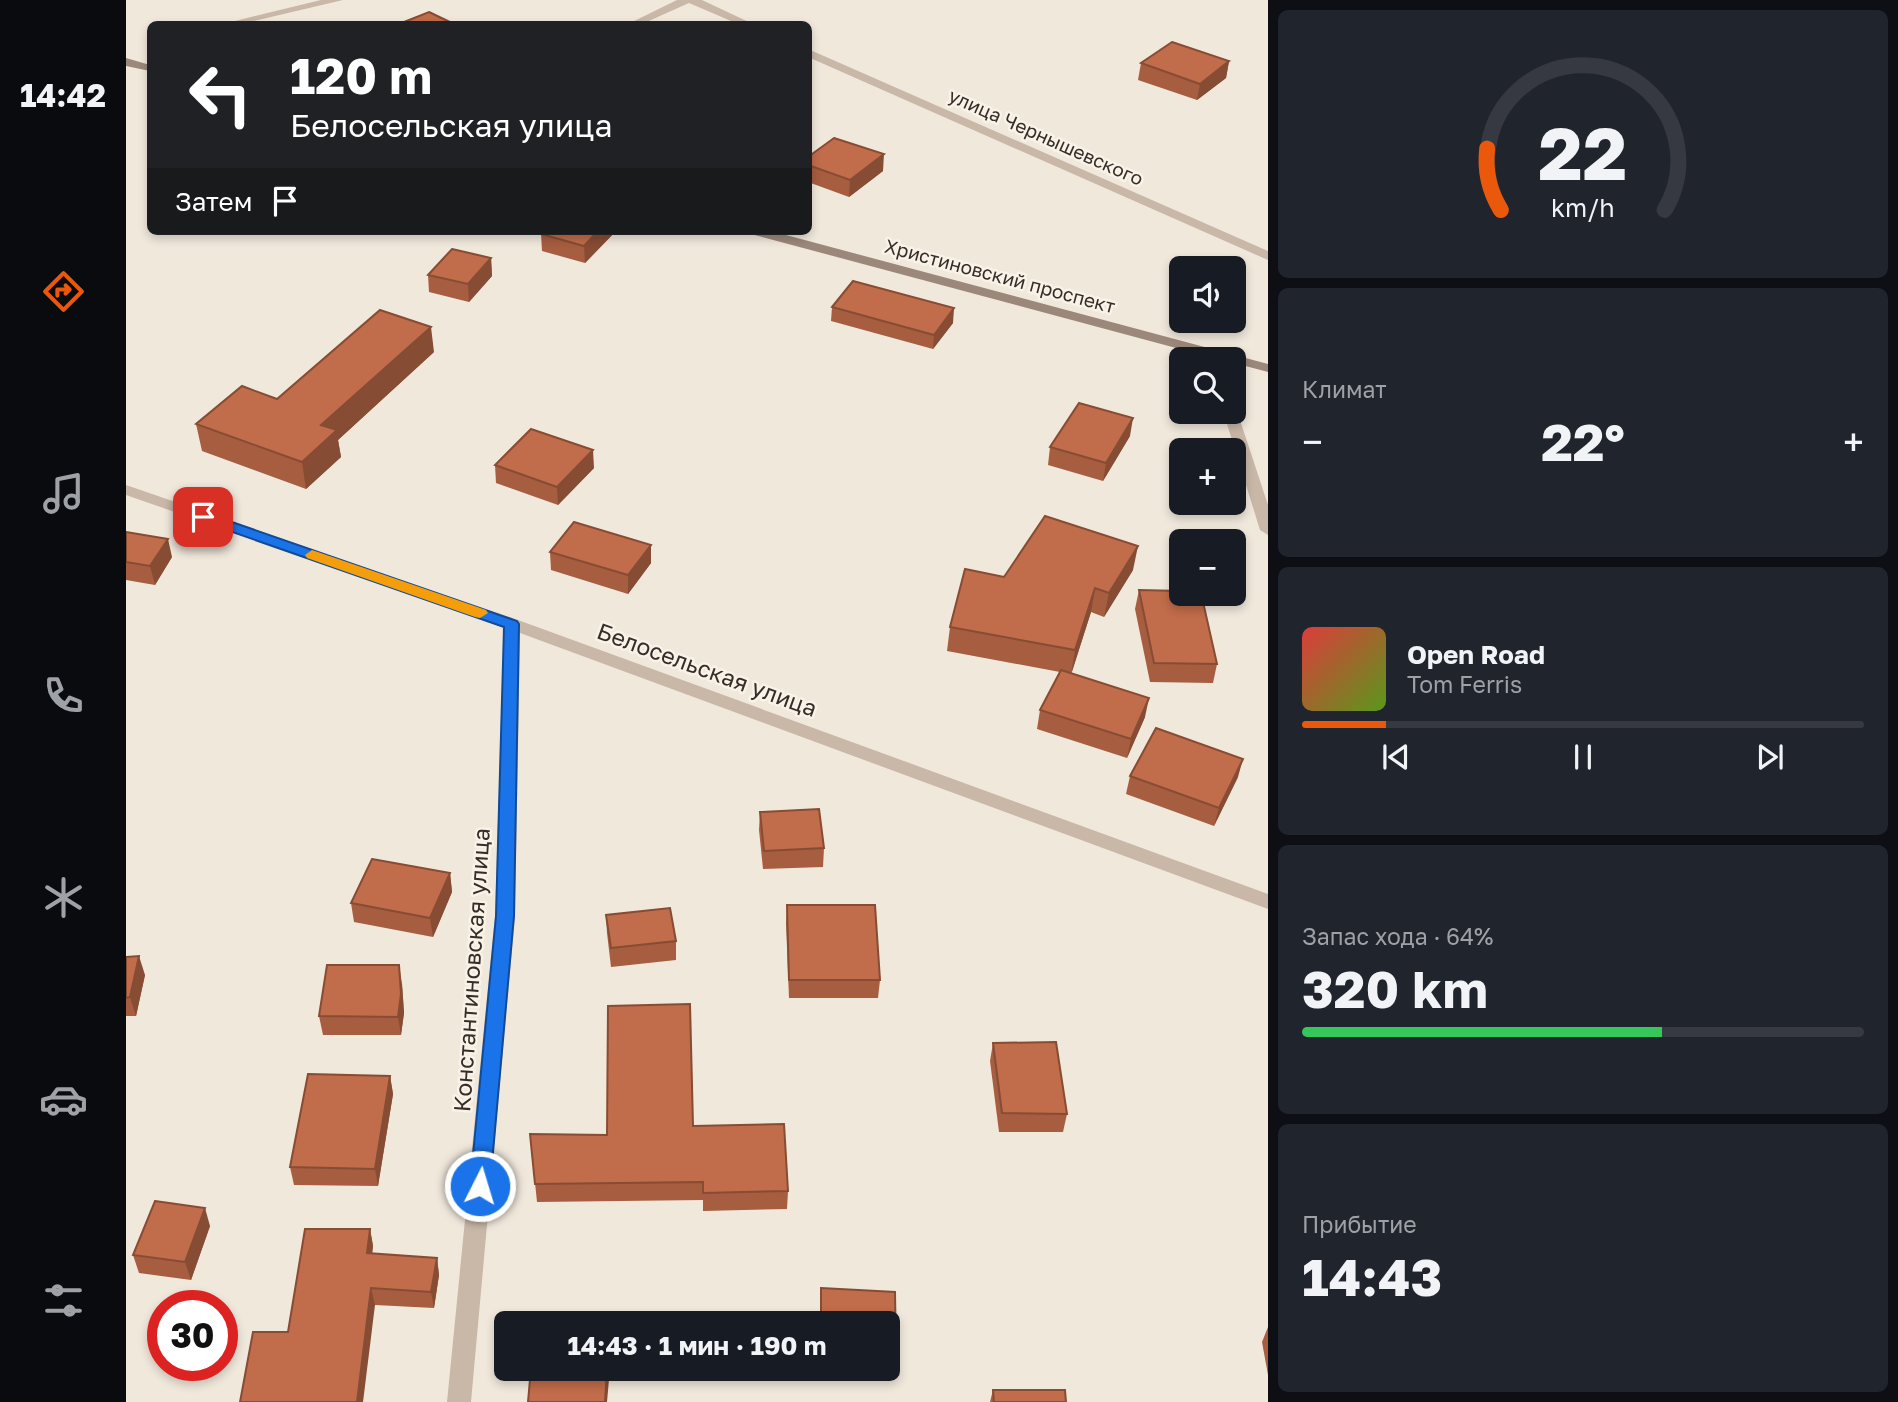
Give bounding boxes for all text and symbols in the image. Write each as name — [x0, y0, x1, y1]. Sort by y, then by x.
text: 120 m — [290, 46, 432, 105]
icon: left — [175, 49, 266, 140]
text: 14:42 — [20, 76, 106, 114]
street label: улица Чернышевского — [945, 83, 1147, 190]
text: Белосельская улица — [290, 106, 613, 144]
text: 22 — [1539, 110, 1627, 197]
icon: arrive — [266, 182, 304, 220]
text: Затем — [175, 186, 252, 217]
text: km/h — [1551, 192, 1615, 223]
street label: Христиновский проспект — [882, 234, 1118, 317]
map controls — [1169, 256, 1246, 606]
button: sound — [1169, 256, 1246, 333]
icon: directions — [39, 267, 88, 316]
button: search — [1169, 347, 1246, 424]
text: Климат — [1302, 375, 1387, 403]
text: 22° — [1541, 410, 1625, 472]
text: − — [1302, 419, 1323, 464]
text: + — [1843, 419, 1864, 464]
button: + — [1169, 438, 1246, 515]
icon: music — [39, 469, 88, 518]
pin — [173, 487, 233, 547]
icon: arrive — [184, 498, 222, 536]
button: − — [1169, 529, 1246, 606]
street label: Белосельская улица — [594, 616, 821, 722]
text: Open Road — [1407, 639, 1545, 670]
text: Tom Ferris — [1407, 670, 1522, 698]
icon: phone — [39, 671, 88, 720]
icon: previous — [1377, 738, 1415, 776]
icon: pause — [1564, 738, 1602, 776]
icon: next — [1751, 738, 1789, 776]
street label: Константиновская улица — [447, 827, 495, 1113]
icon: climate — [39, 873, 88, 922]
text: Запас хода · 64% — [1302, 922, 1493, 950]
text: 320 km — [1302, 957, 1488, 1019]
icon: car — [39, 1075, 88, 1124]
position arrow — [443, 1149, 517, 1223]
text: Прибытие — [1302, 1210, 1417, 1238]
text: 14:43 — [1302, 1245, 1442, 1307]
icon: filters — [39, 1276, 88, 1325]
speed limit sign: 30 — [147, 1290, 238, 1381]
text: 14:43 · 1 мин · 190 m — [567, 1330, 827, 1361]

